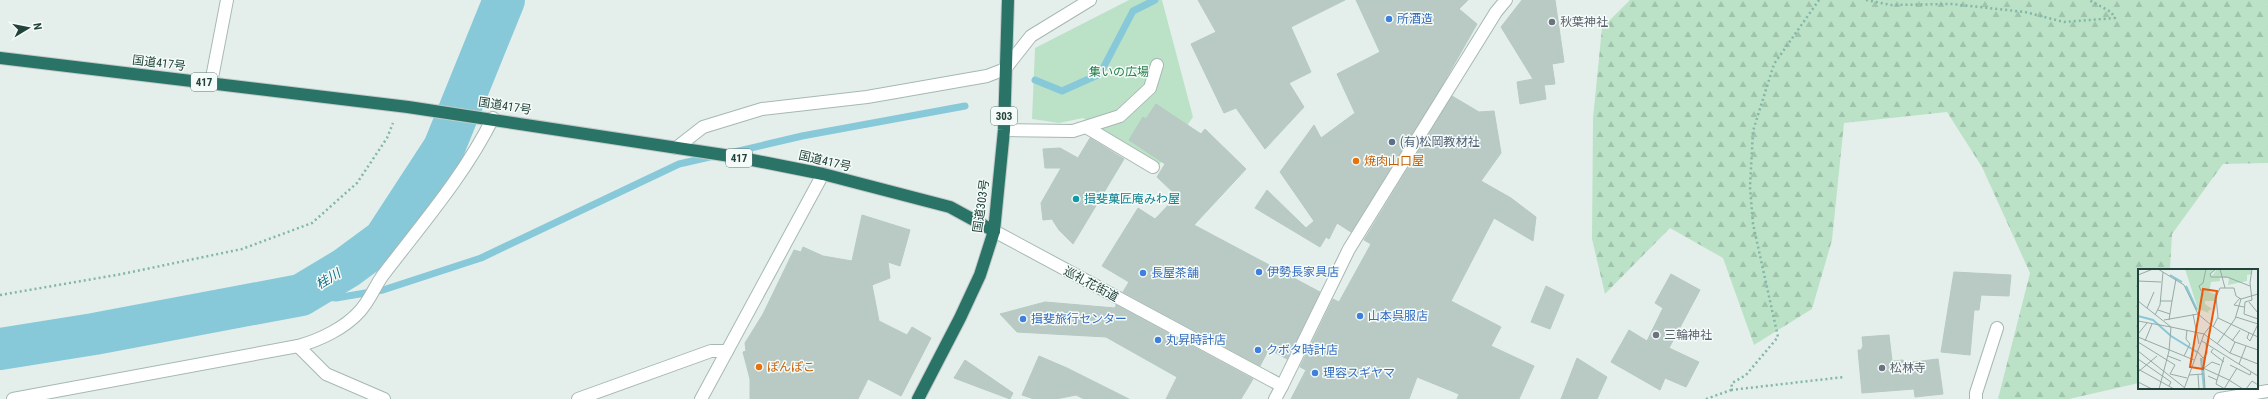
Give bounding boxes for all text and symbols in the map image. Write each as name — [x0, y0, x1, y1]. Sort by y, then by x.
north arrow — [8, 8, 48, 48]
place label: 所酒造 — [1397, 12, 1433, 26]
marker: 所酒造 — [1384, 14, 1394, 24]
place label: 秋葉神社 — [1560, 15, 1608, 29]
marker: 秋葉神社 — [1547, 17, 1557, 27]
text: N — [30, 22, 44, 31]
street label: 国道417号 — [131, 53, 187, 73]
park label: 集いの広場 — [1089, 65, 1149, 79]
road number: 417 — [191, 73, 217, 91]
street label: 国道417号 — [477, 95, 533, 117]
road number: 303 — [991, 107, 1017, 125]
place label: (有)松岡教材社 — [1400, 135, 1480, 149]
marker: (有)松岡教材社 — [1387, 137, 1397, 147]
street label: 国道417号 — [797, 148, 853, 174]
road number: 417 — [726, 149, 752, 167]
place label: 焼肉山口屋 — [1364, 154, 1424, 168]
marker: 焼肉山口屋 — [1351, 156, 1361, 166]
street label: 国道303号 — [970, 178, 992, 234]
place label: 揖斐菓匠庵みわ屋 — [1084, 192, 1180, 206]
marker: 揖斐菓匠庵みわ屋 — [1071, 194, 1081, 204]
street label: 巡礼花街道 — [1061, 264, 1121, 304]
water label: 桂川 — [313, 265, 345, 292]
place label: 伊勢長家具店 — [1267, 265, 1339, 279]
place label: 長屋茶舗 — [1151, 266, 1199, 280]
marker: 伊勢長家具店 — [1254, 267, 1264, 277]
marker: 長屋茶舗 — [1138, 268, 1148, 278]
inset map — [2138, 269, 2258, 389]
place label: 山本呉服店 — [1368, 309, 1428, 323]
marker: 山本呉服店 — [1355, 311, 1365, 321]
place label: 揖斐旅行センター — [1031, 312, 1127, 326]
marker: 揖斐旅行センター — [1018, 314, 1028, 324]
place label: 三輪神社 — [1664, 328, 1712, 342]
marker: 三輪神社 — [1651, 330, 1661, 340]
place label: 丸昇時計店 — [1166, 333, 1226, 347]
marker: 丸昇時計店 — [1153, 335, 1163, 345]
place label: クボタ時計店 — [1266, 343, 1338, 357]
marker: クボタ時計店 — [1253, 345, 1263, 355]
place label: ぽんぽこ — [767, 360, 815, 374]
place label: 松林寺 — [1890, 361, 1926, 375]
marker: ぽんぽこ — [754, 362, 764, 372]
marker: 松林寺 — [1877, 363, 1887, 373]
place label: 理容スギヤマ — [1323, 366, 1395, 380]
marker: 理容スギヤマ — [1310, 368, 1320, 378]

